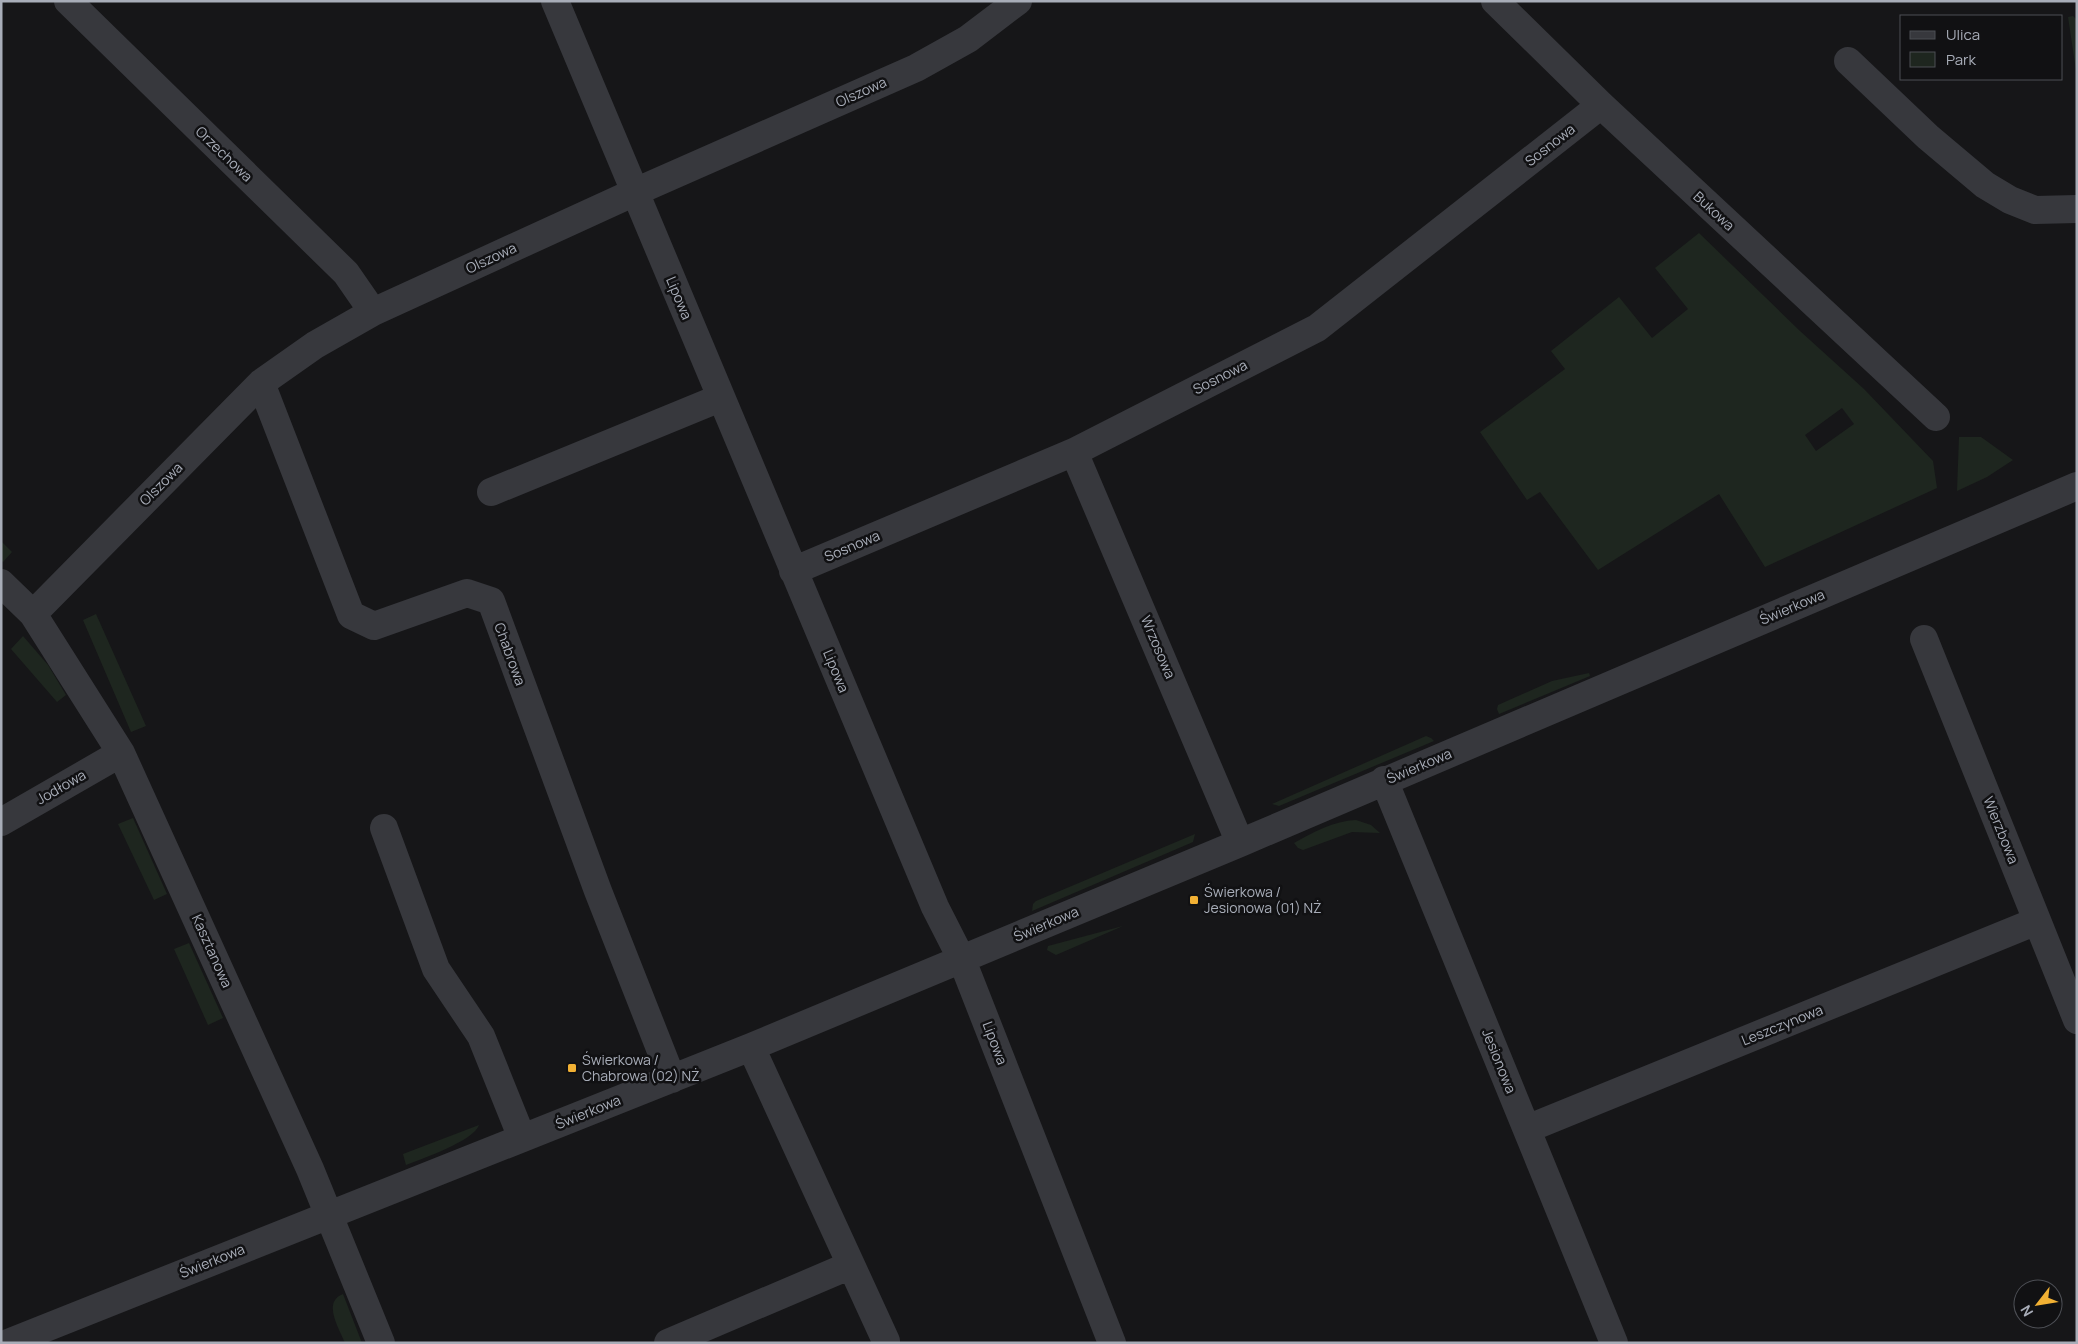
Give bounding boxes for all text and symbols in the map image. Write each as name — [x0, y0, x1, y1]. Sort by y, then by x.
legend — [1900, 15, 2063, 80]
text: Ulica — [1946, 24, 1980, 45]
text: Park — [1946, 49, 1976, 70]
street label: Olszowa — [832, 72, 889, 111]
street label: Sosnowa — [1521, 119, 1579, 170]
street label: Orzechowa — [192, 122, 257, 186]
street label: Bukowa — [1690, 187, 1739, 235]
street label: Olszowa — [462, 238, 519, 278]
street label: Lipowa — [662, 273, 697, 322]
street label: Sosnowa — [1189, 355, 1250, 398]
street label: Olszowa — [135, 458, 186, 509]
street label: Sosnowa — [821, 525, 882, 566]
street label: Świerkowa — [1756, 584, 1827, 629]
street label: Wrzosowa — [1137, 612, 1180, 681]
street label: Chabrowa — [490, 620, 531, 688]
street label: Lipowa — [819, 646, 854, 695]
street label: Świerkowa — [1383, 743, 1454, 788]
street label: Jodłowa — [33, 765, 89, 808]
street label: Wierzbowa — [1979, 793, 2024, 866]
place label: Świerkowa / Jesionowa (01) NŻ — [1204, 882, 1322, 917]
marker: Świerkowa / Jesionowa (01) NŻ — [1188, 894, 1200, 906]
street label: Świerkowa — [1010, 901, 1081, 946]
street label: Kasztanowa — [188, 911, 237, 991]
street label: Leszczynowa — [1738, 1000, 1825, 1049]
street label: Lipowa — [979, 1018, 1012, 1067]
street label: Jesionowa — [1478, 1026, 1521, 1096]
place label: Świerkowa / Chabrowa (02) NŻ — [582, 1050, 700, 1085]
marker: Świerkowa / Chabrowa (02) NŻ — [566, 1062, 578, 1074]
street label: Świerkowa — [552, 1090, 623, 1133]
street label: Świerkowa — [176, 1239, 247, 1282]
north arrow — [2013, 1279, 2063, 1329]
text: N — [2016, 1302, 2037, 1320]

